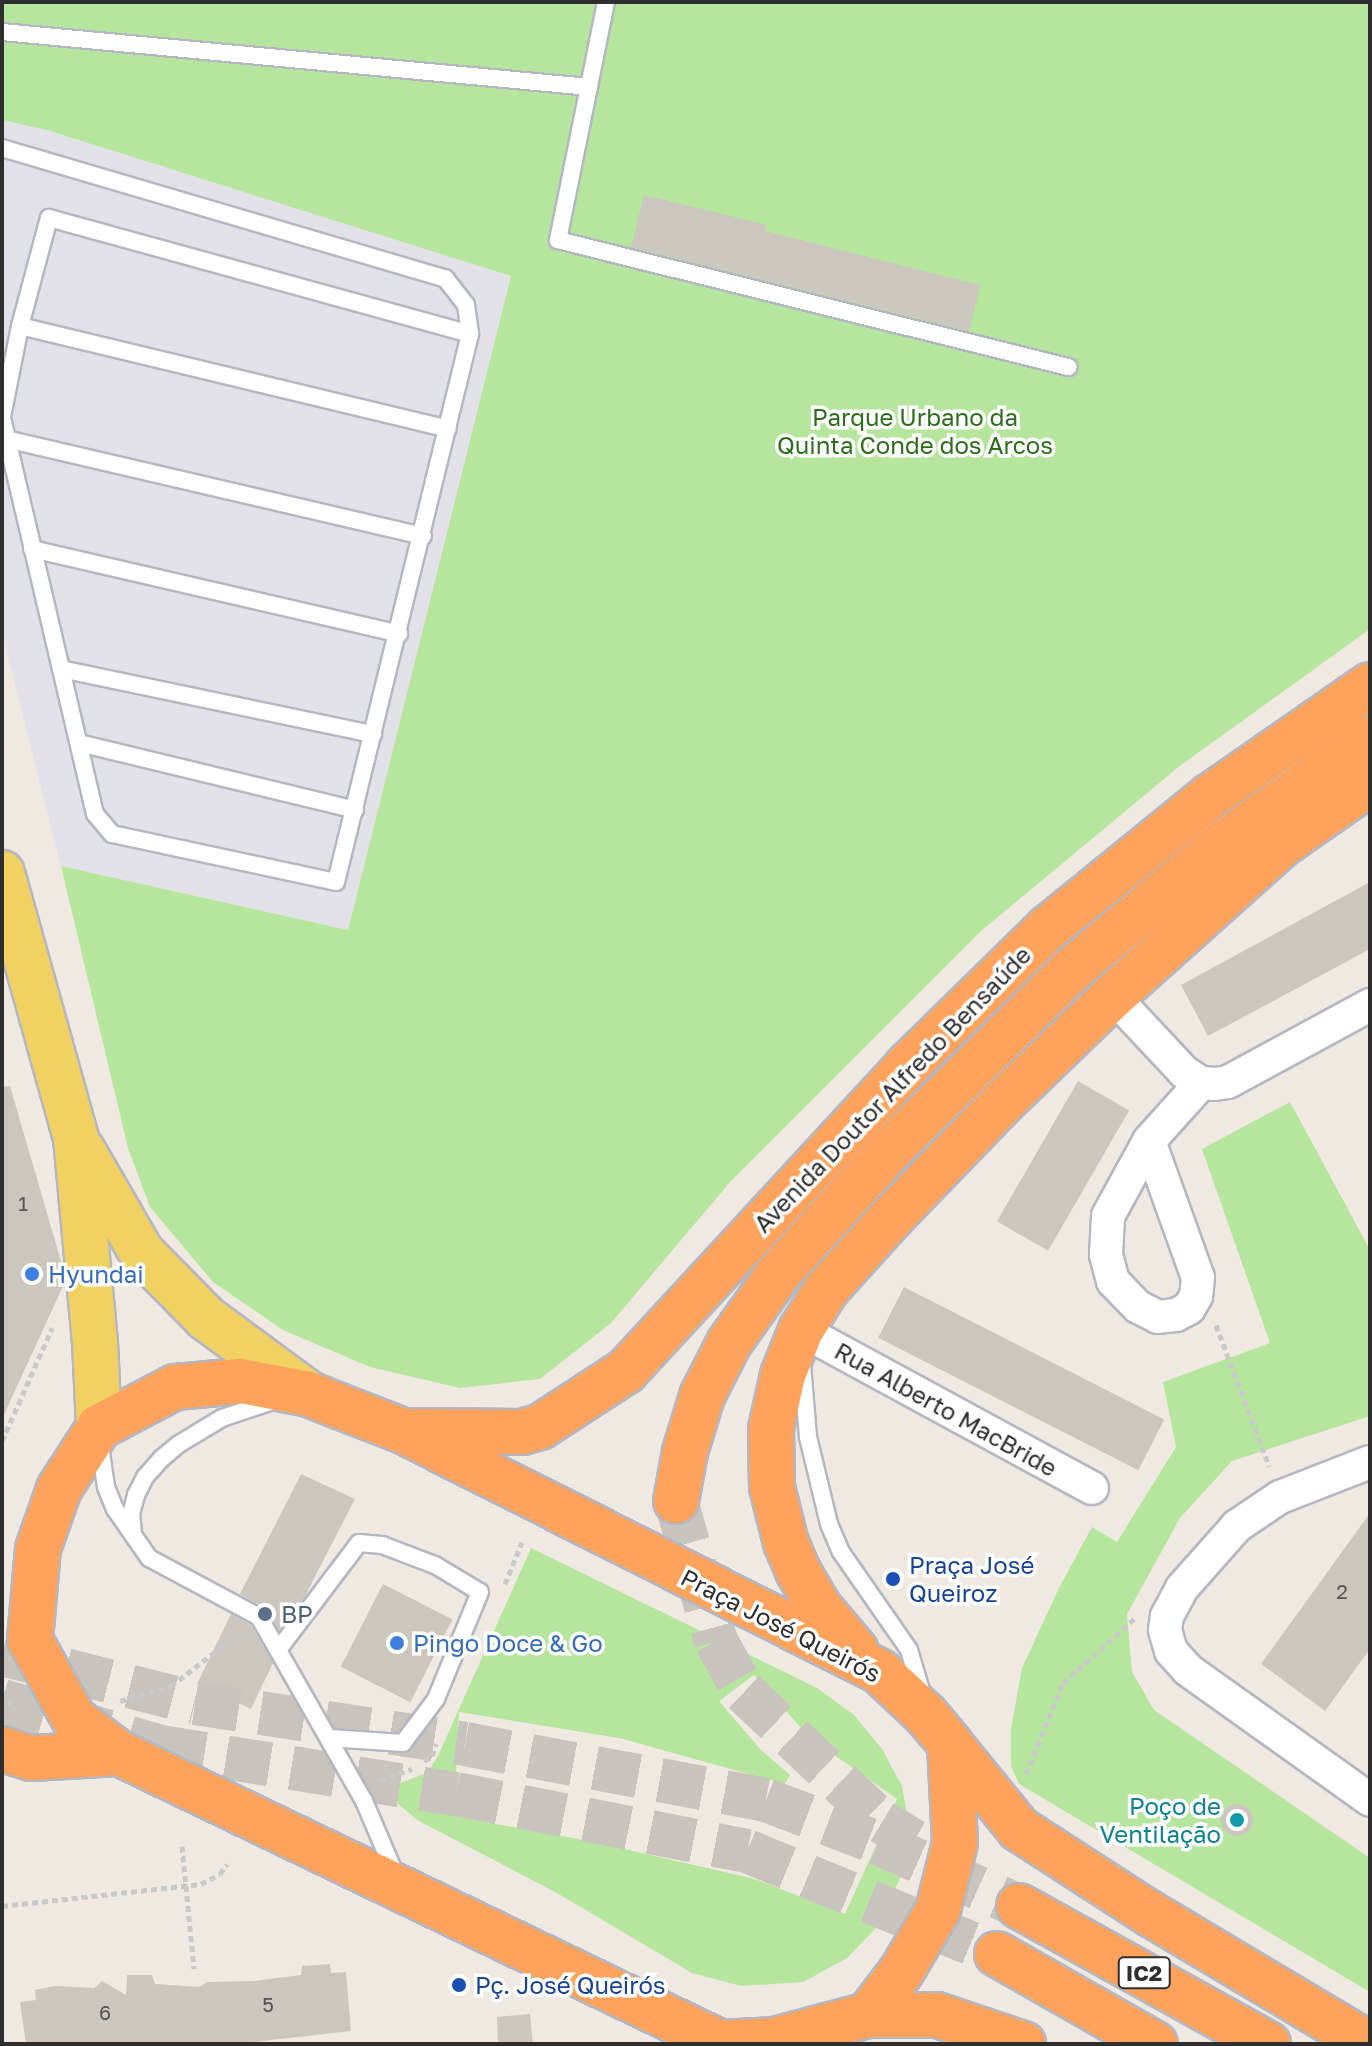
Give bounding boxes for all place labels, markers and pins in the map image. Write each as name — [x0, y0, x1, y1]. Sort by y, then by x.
place label: Hyundai — [48, 1260, 144, 1288]
marker: Hyundai — [23, 1265, 41, 1283]
place label: Praça José Queiroz — [909, 1551, 1034, 1607]
marker: Praça José Queiroz — [884, 1570, 902, 1588]
place label: BP — [281, 1600, 313, 1628]
marker: BP — [256, 1605, 274, 1623]
place label: Pingo Doce & Go — [413, 1629, 603, 1657]
marker: Pingo Doce & Go — [388, 1634, 406, 1652]
place label: Poço de Ventilação — [1100, 1792, 1221, 1848]
marker: Poço de Ventilação — [1228, 1811, 1246, 1829]
place label: Pç. José Queirós — [475, 1971, 666, 1999]
marker: Pç. José Queirós — [450, 1976, 468, 1994]

